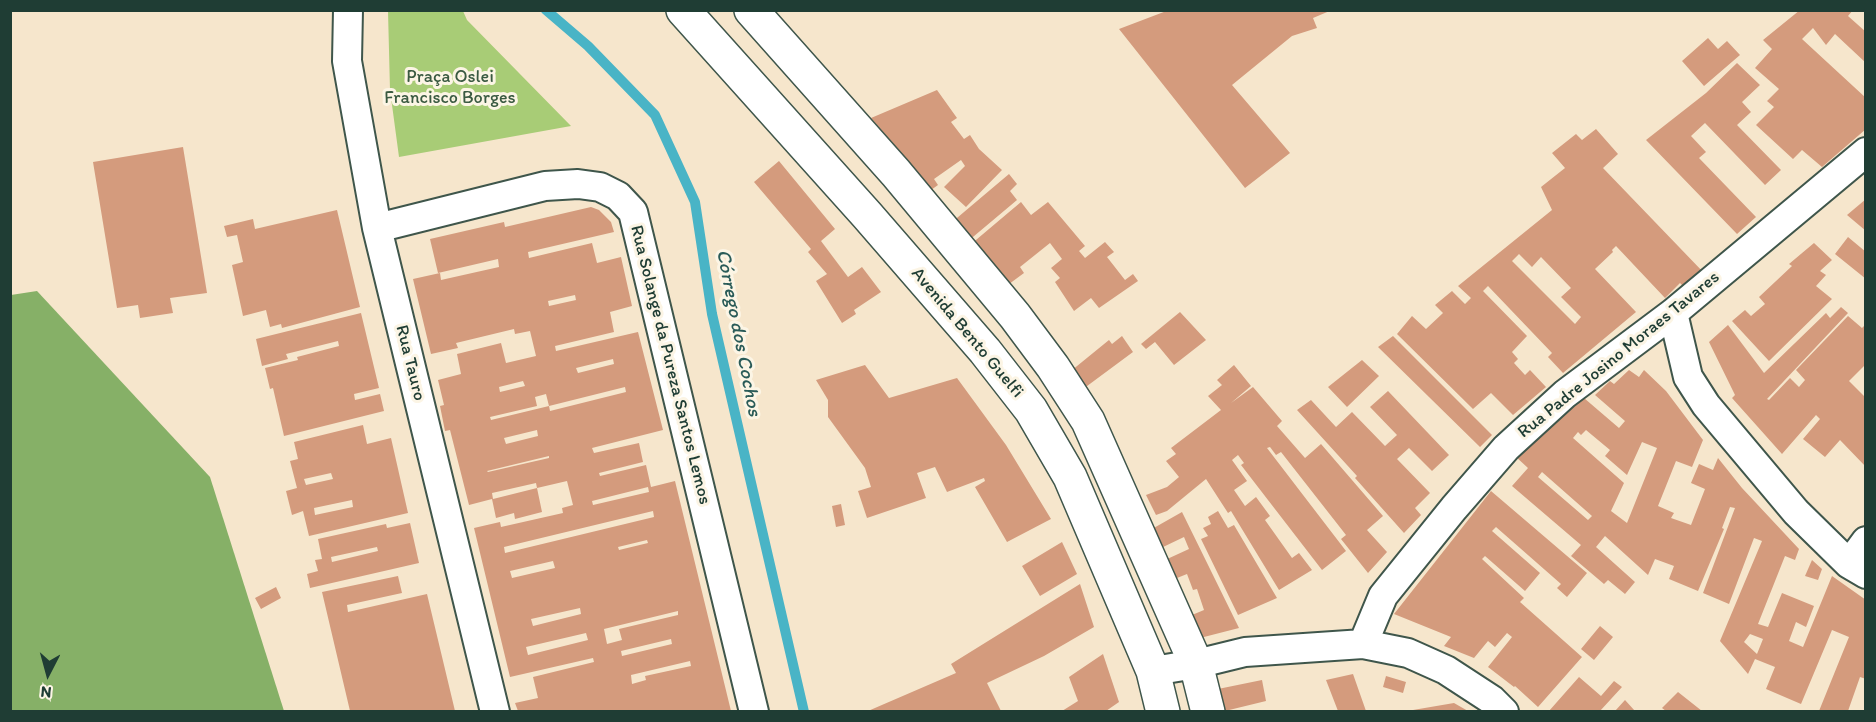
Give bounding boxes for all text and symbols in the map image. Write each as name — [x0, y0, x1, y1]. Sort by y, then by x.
park label: Praça Oslei Francisco Borges — [384, 66, 516, 109]
street label: Rua Solange da Pureza Santos Lemos — [625, 223, 715, 507]
water label: Córrego dos Cochos — [710, 247, 766, 419]
street label: Avenida Bento Guelfi — [906, 263, 1028, 403]
street label: Rua Padre Josino Moraes Tavares — [1514, 267, 1724, 443]
street label: Rua Tauro — [390, 323, 430, 403]
north arrow — [18, 644, 78, 704]
text: N — [40, 682, 52, 702]

